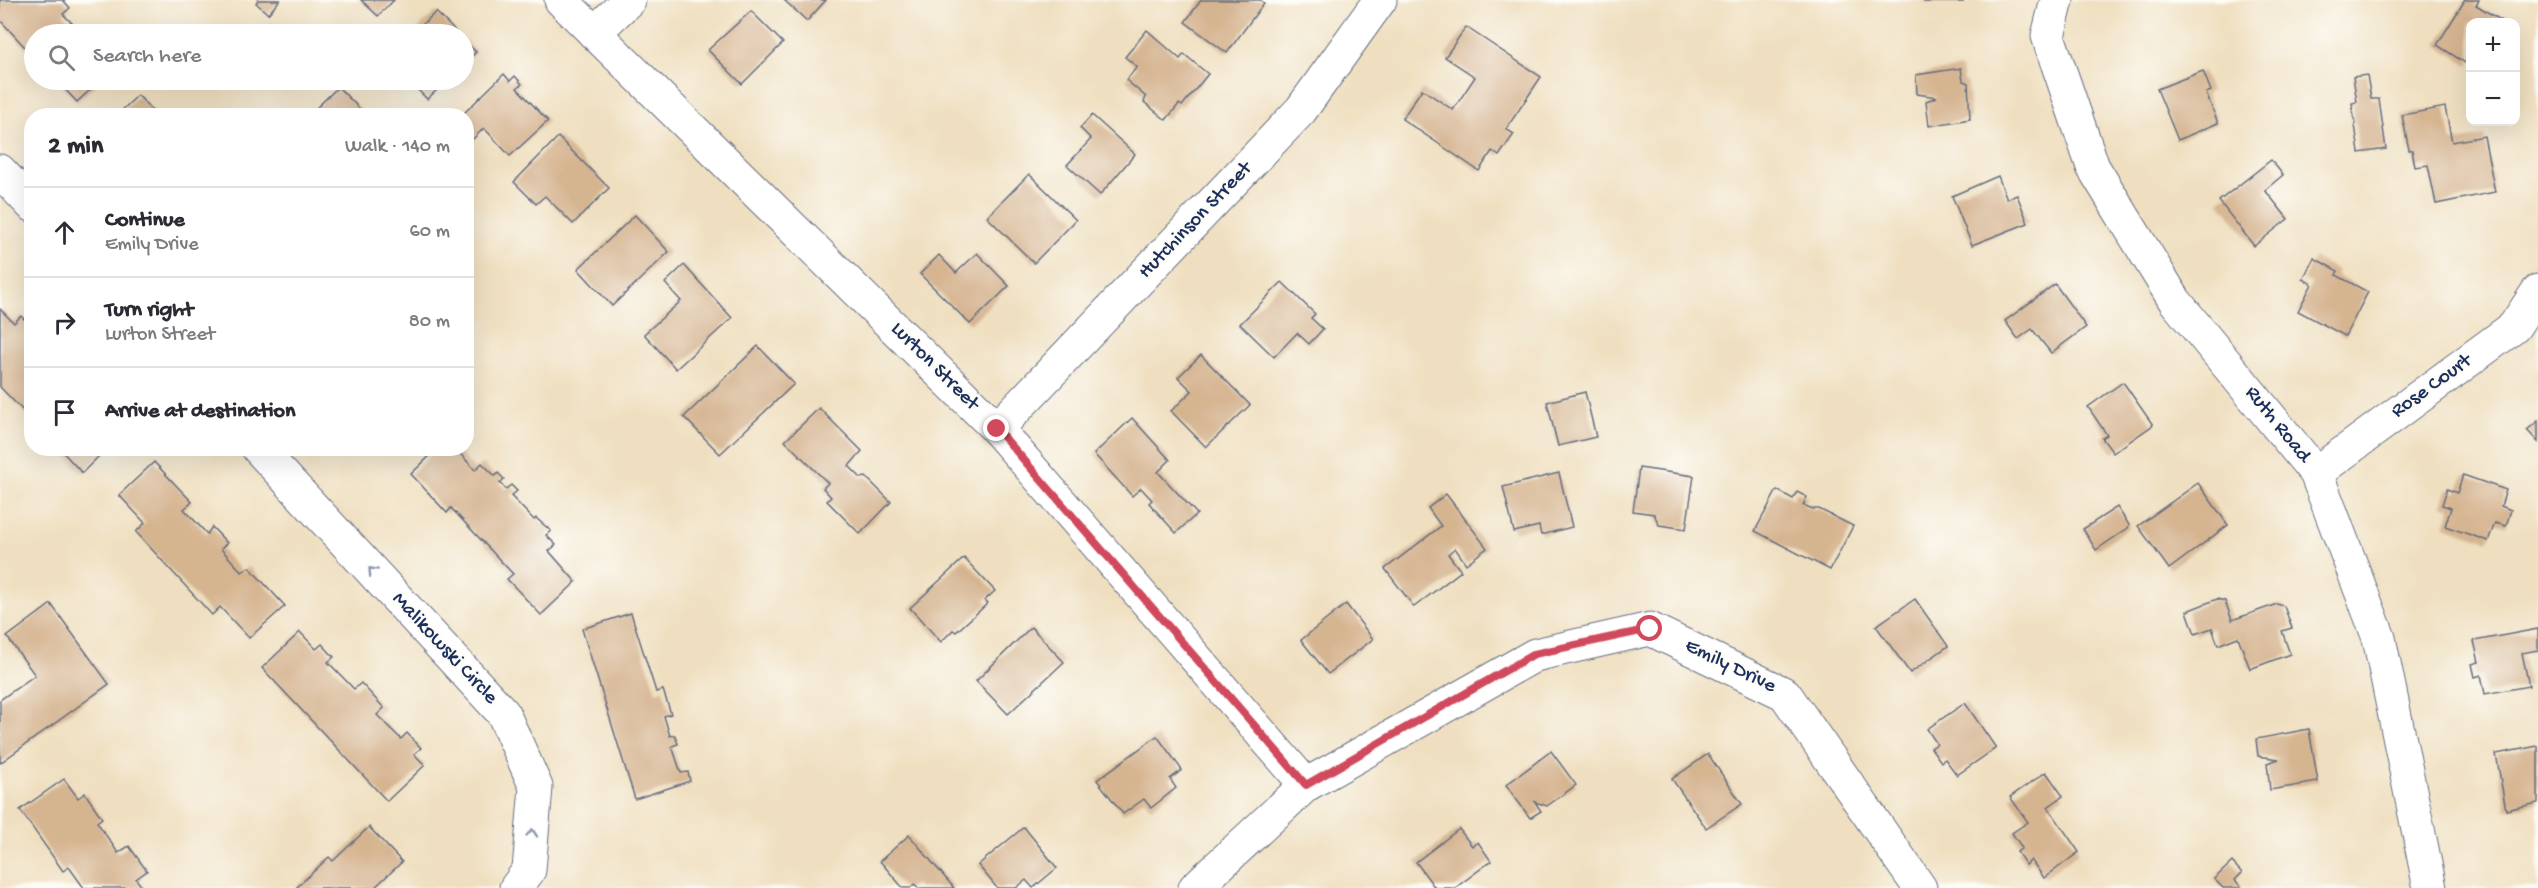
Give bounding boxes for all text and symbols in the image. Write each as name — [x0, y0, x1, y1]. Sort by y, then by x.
map controls — [2466, 18, 2520, 126]
button: + — [2466, 18, 2520, 72]
search box — [24, 24, 474, 90]
icon: search — [45, 41, 78, 74]
text: Search here — [93, 44, 201, 70]
button: − — [2466, 72, 2520, 126]
text: 2 min — [48, 132, 103, 163]
text: Walk · 140 m — [345, 136, 450, 159]
street label: Hutchinson Street — [1134, 156, 1260, 285]
text: Continue — [105, 208, 185, 234]
icon: ahead — [48, 216, 81, 249]
text: 60 m — [410, 221, 450, 244]
text: Emily Drive — [105, 234, 199, 257]
text: Turn right — [105, 298, 193, 324]
icon: right — [48, 306, 81, 339]
text: 80 m — [409, 311, 450, 334]
street label: Lurton Street — [884, 317, 985, 418]
text: Lurton Street — [105, 324, 215, 347]
street label: Rose Court — [2387, 348, 2479, 425]
street label: Ruth Road — [2238, 382, 2317, 470]
icon: arrive — [48, 396, 81, 429]
text: Arrive at destination — [105, 399, 295, 425]
route end — [983, 415, 1009, 441]
one-way arrow — [368, 568, 379, 579]
street label: Malikowski Circle — [386, 588, 503, 711]
route start — [1636, 615, 1662, 641]
street label: Emily Drive — [1680, 634, 1781, 700]
one-way arrow — [525, 829, 538, 838]

